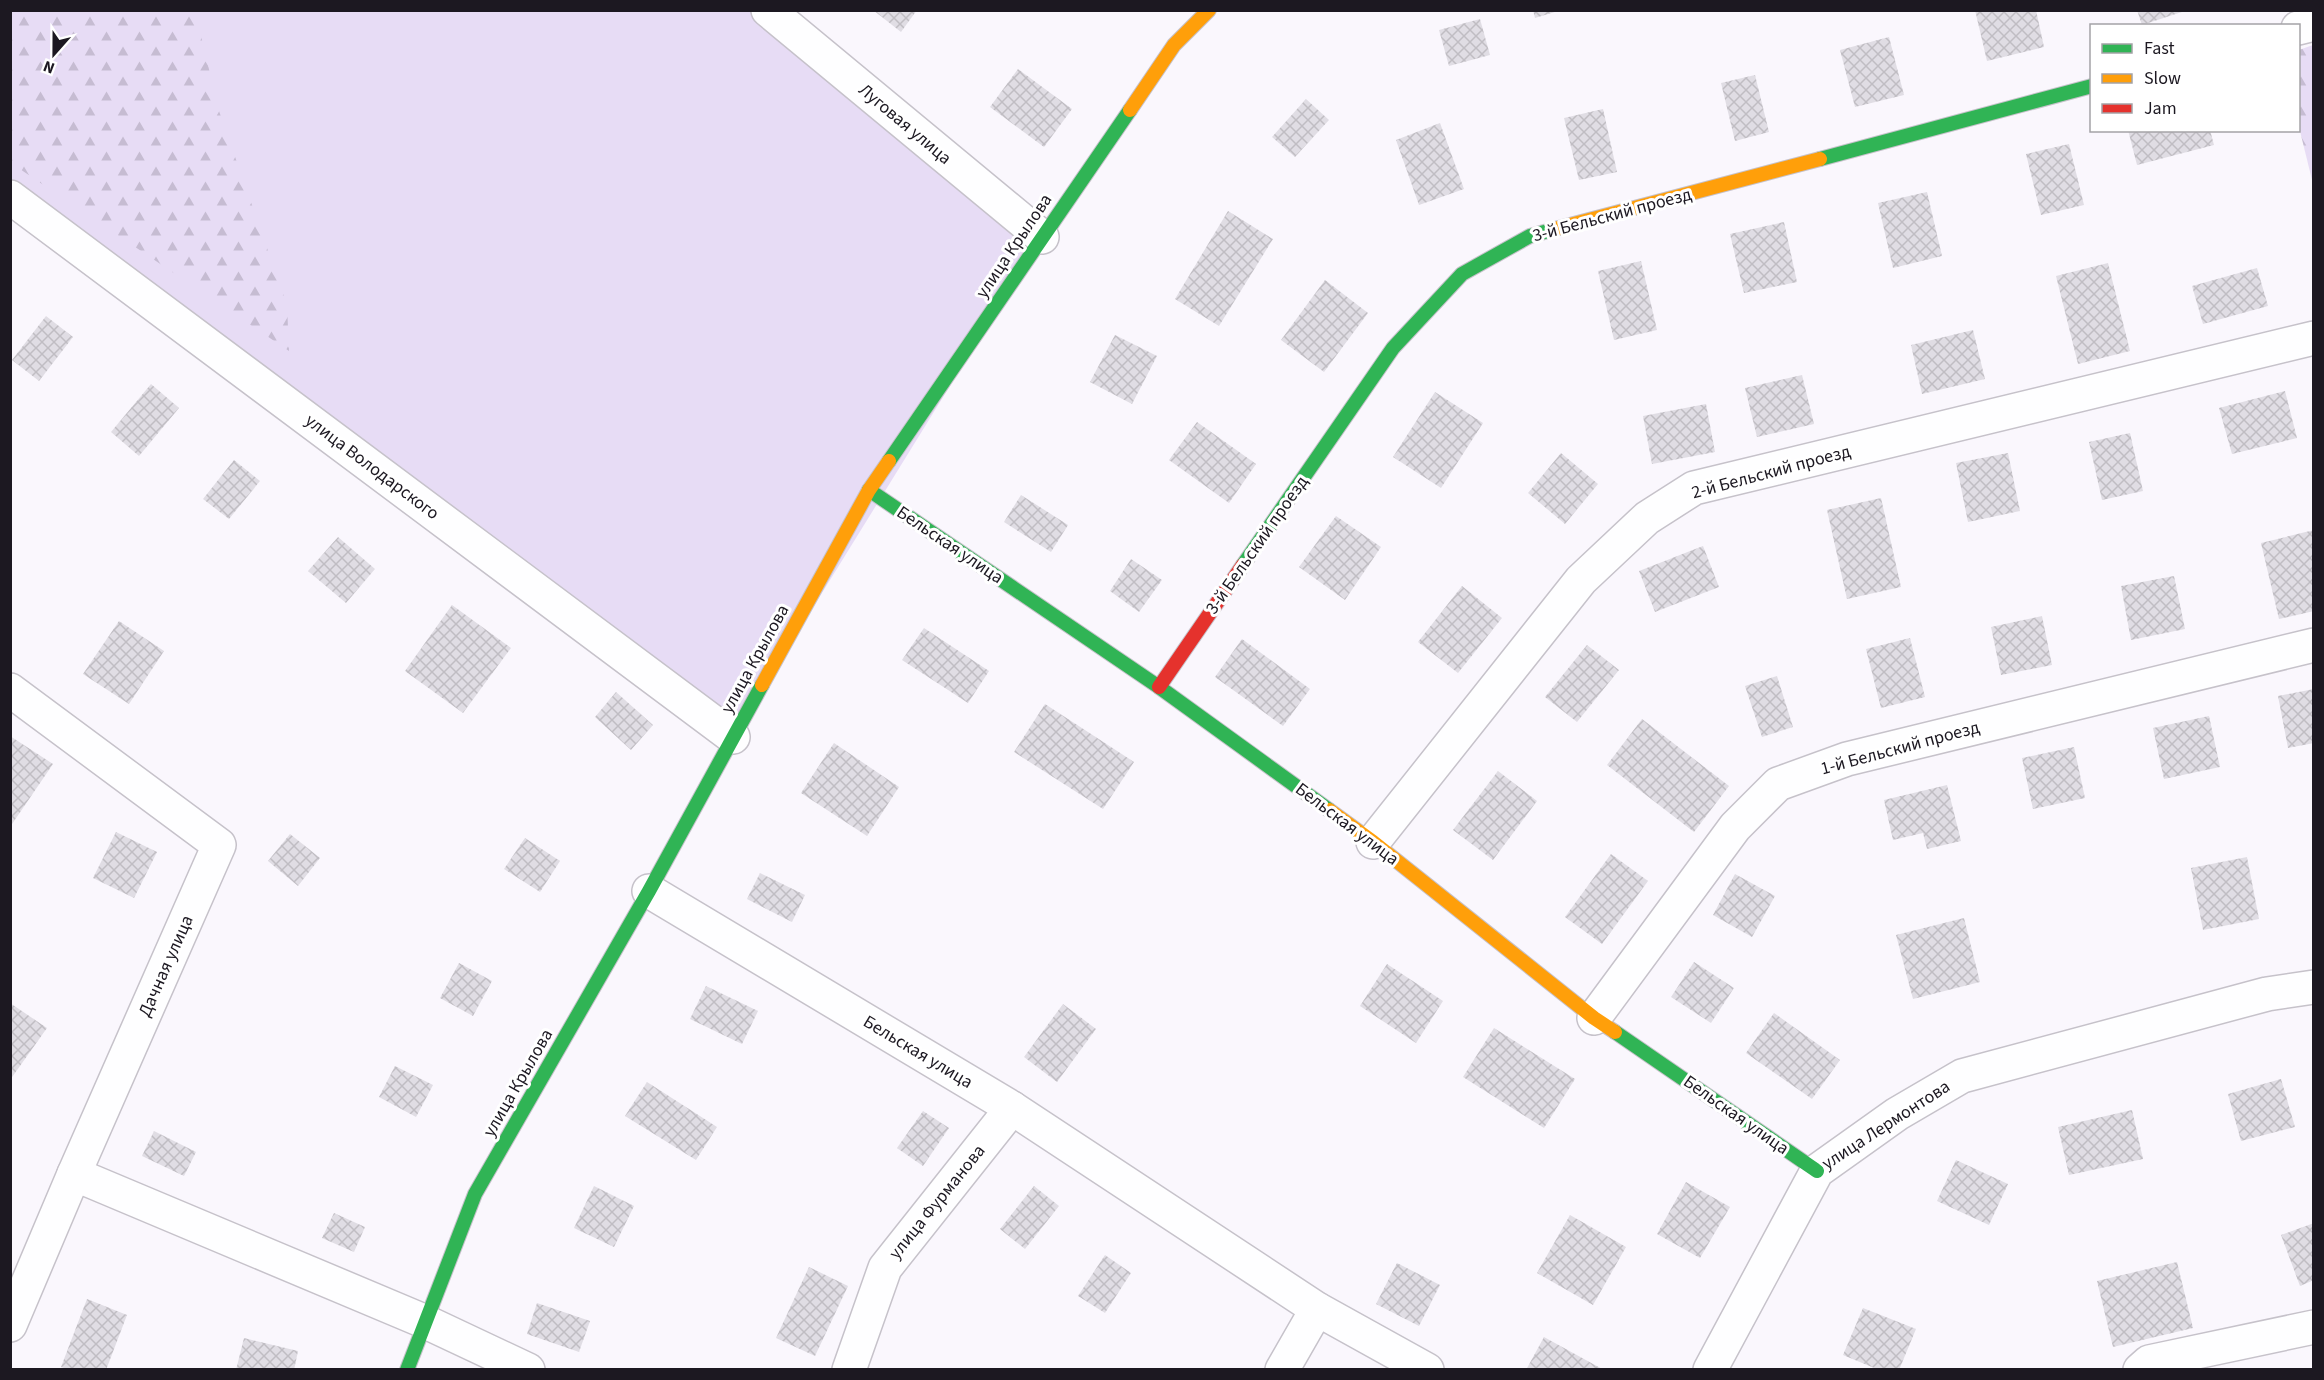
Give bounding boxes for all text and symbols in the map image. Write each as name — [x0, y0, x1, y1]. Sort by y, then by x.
north arrow — [24, 24, 84, 84]
legend — [2090, 24, 2300, 132]
text: Fast — [2144, 36, 2175, 61]
text: N — [40, 55, 58, 79]
text: Slow — [2144, 66, 2181, 91]
street label: Луговая улица — [853, 78, 957, 170]
text: Jam — [2144, 96, 2177, 121]
street label: 3-й Бельский проезд — [1530, 182, 1695, 248]
street label: улица Крылова — [970, 189, 1058, 303]
street label: улица Володарского — [300, 408, 444, 526]
street label: 2-й Бельский проезд — [1689, 439, 1854, 505]
street label: 3-й Бельский проезд — [1200, 471, 1314, 619]
street label: Бельская улица — [892, 500, 1008, 590]
street label: улица Крылова — [715, 600, 795, 718]
street label: 1-й Бельский проезд — [1818, 715, 1983, 781]
street label: Бельская улица — [1290, 777, 1404, 871]
street label: Дачная улица — [132, 911, 200, 1021]
street label: Бельская улица — [858, 1009, 978, 1095]
street label: улица Крылова — [477, 1024, 559, 1142]
street label: Бельская улица — [1678, 1069, 1794, 1161]
street label: улица Лермонтова — [1817, 1074, 1955, 1176]
street label: улица Фурманова — [883, 1139, 991, 1265]

